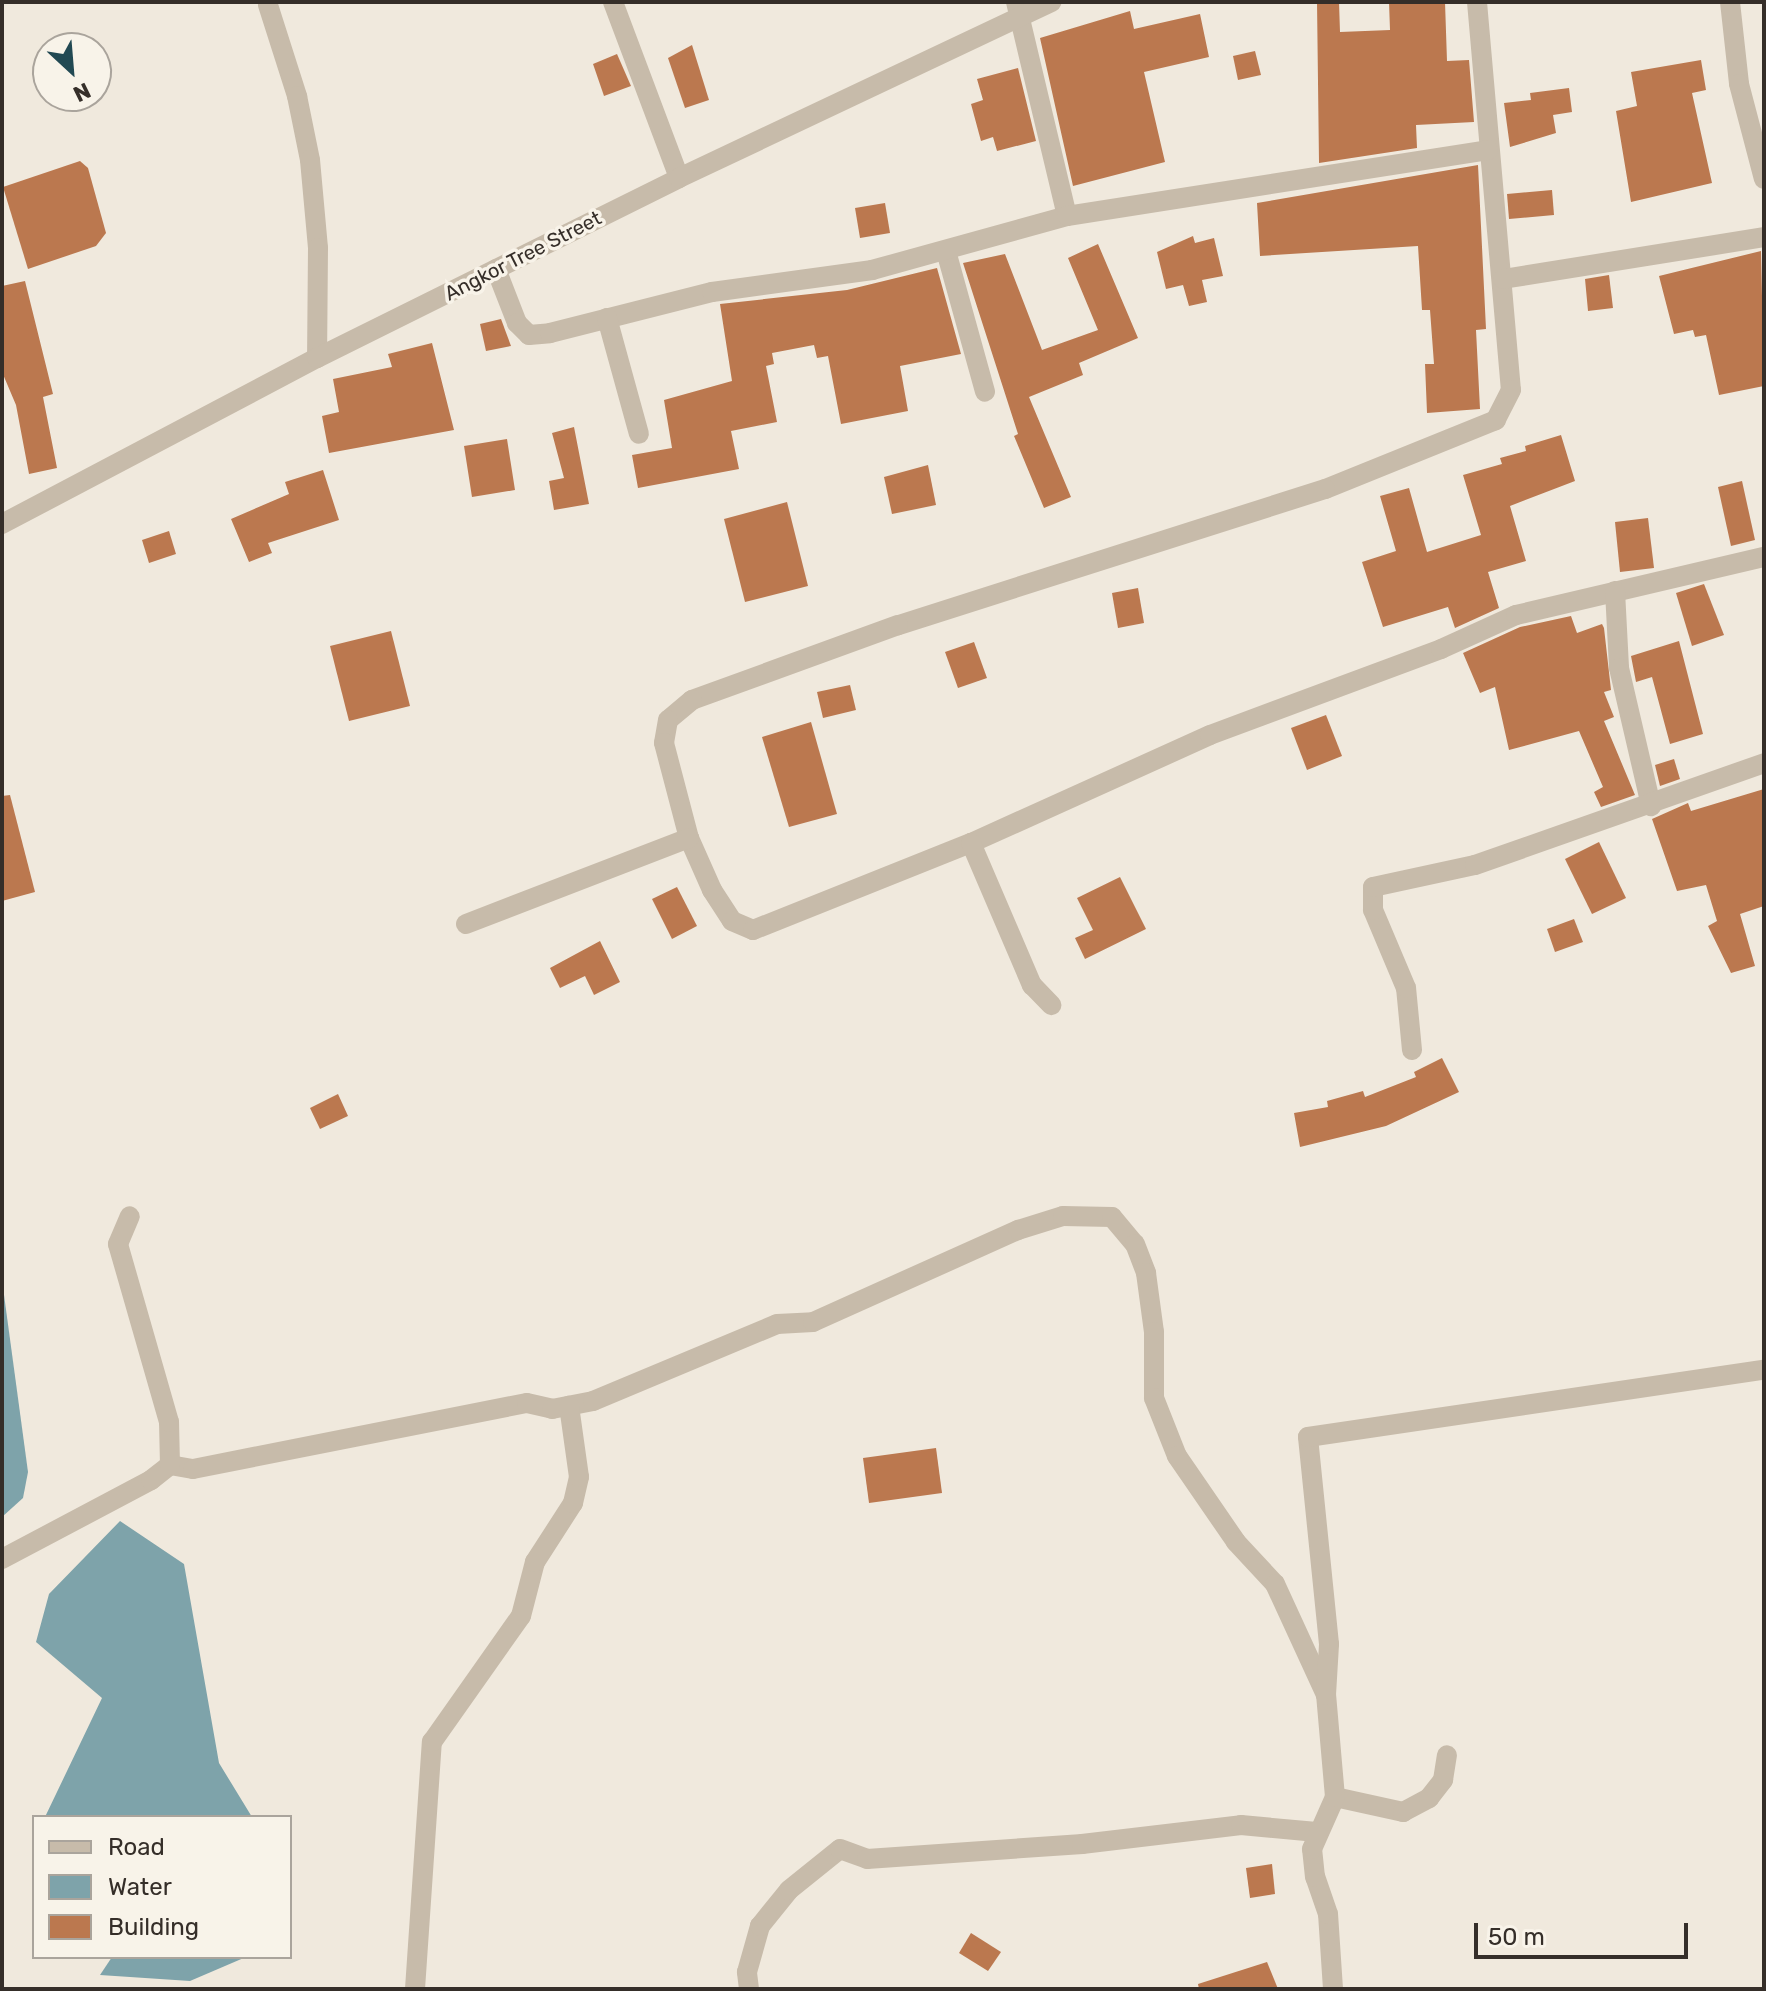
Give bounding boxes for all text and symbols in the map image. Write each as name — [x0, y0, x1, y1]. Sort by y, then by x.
north arrow — [32, 32, 112, 112]
text: N — [69, 77, 95, 108]
street label: Angkor Tree Street — [440, 206, 606, 306]
legend — [32, 1815, 292, 1959]
text: Road — [108, 1833, 165, 1861]
text: Water — [108, 1873, 172, 1901]
scale bar — [1478, 1907, 1692, 1957]
text: Building — [108, 1913, 199, 1941]
text: 50 m — [1488, 1923, 1545, 1951]

